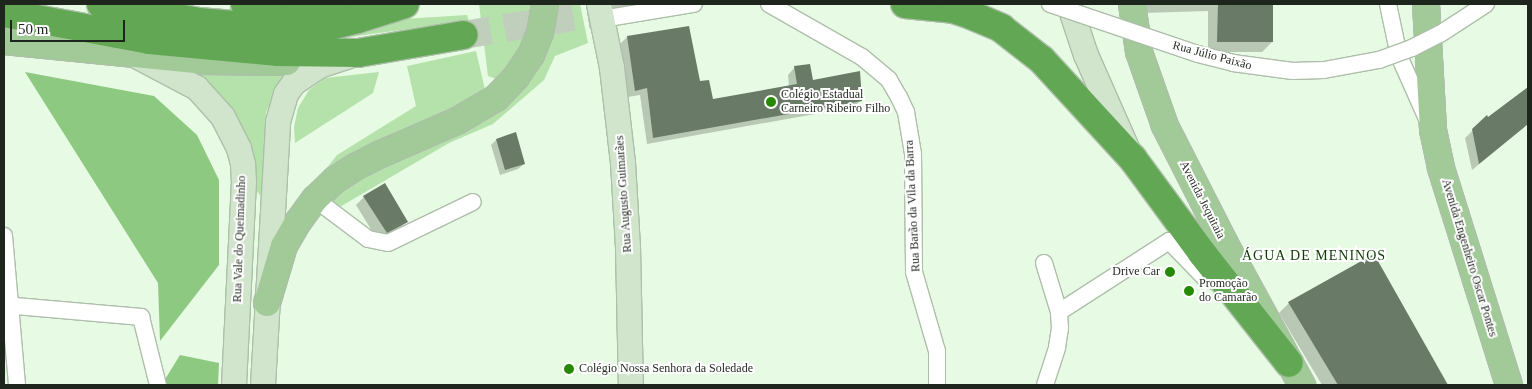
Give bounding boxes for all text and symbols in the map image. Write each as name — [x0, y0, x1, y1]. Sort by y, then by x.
scale bar — [12, 10, 128, 42]
text: 50 m — [18, 21, 48, 37]
street label: Rua Júlio Paixão — [1171, 39, 1253, 73]
place label: Colégio Estadual Carneiro Ribeiro Filho — [781, 88, 890, 116]
marker: Colégio Estadual Carneiro Ribeiro Filho — [765, 96, 777, 108]
street label: Rua Augusto Guimarães — [613, 135, 635, 253]
street label: Rua Barão da Vila da Barra — [902, 140, 924, 272]
street label: Avenida Jequitaia — [1176, 159, 1228, 241]
street label: Rua Vale do Queimadinho — [231, 175, 249, 303]
street label: Avenida Engenheiro Oscar Pontes — [1438, 177, 1500, 339]
district label: ÁGUA DE MENINOS — [1240, 248, 1388, 264]
place label: Drive Car — [1112, 265, 1160, 279]
marker: Drive Car — [1164, 266, 1176, 278]
place label: Promoção do Camarão — [1199, 277, 1257, 305]
marker: Promoção do Camarão — [1183, 285, 1195, 297]
place label: Colégio Nossa Senhora da Soledade — [579, 362, 753, 376]
marker: Colégio Nossa Senhora da Soledade — [563, 363, 575, 375]

